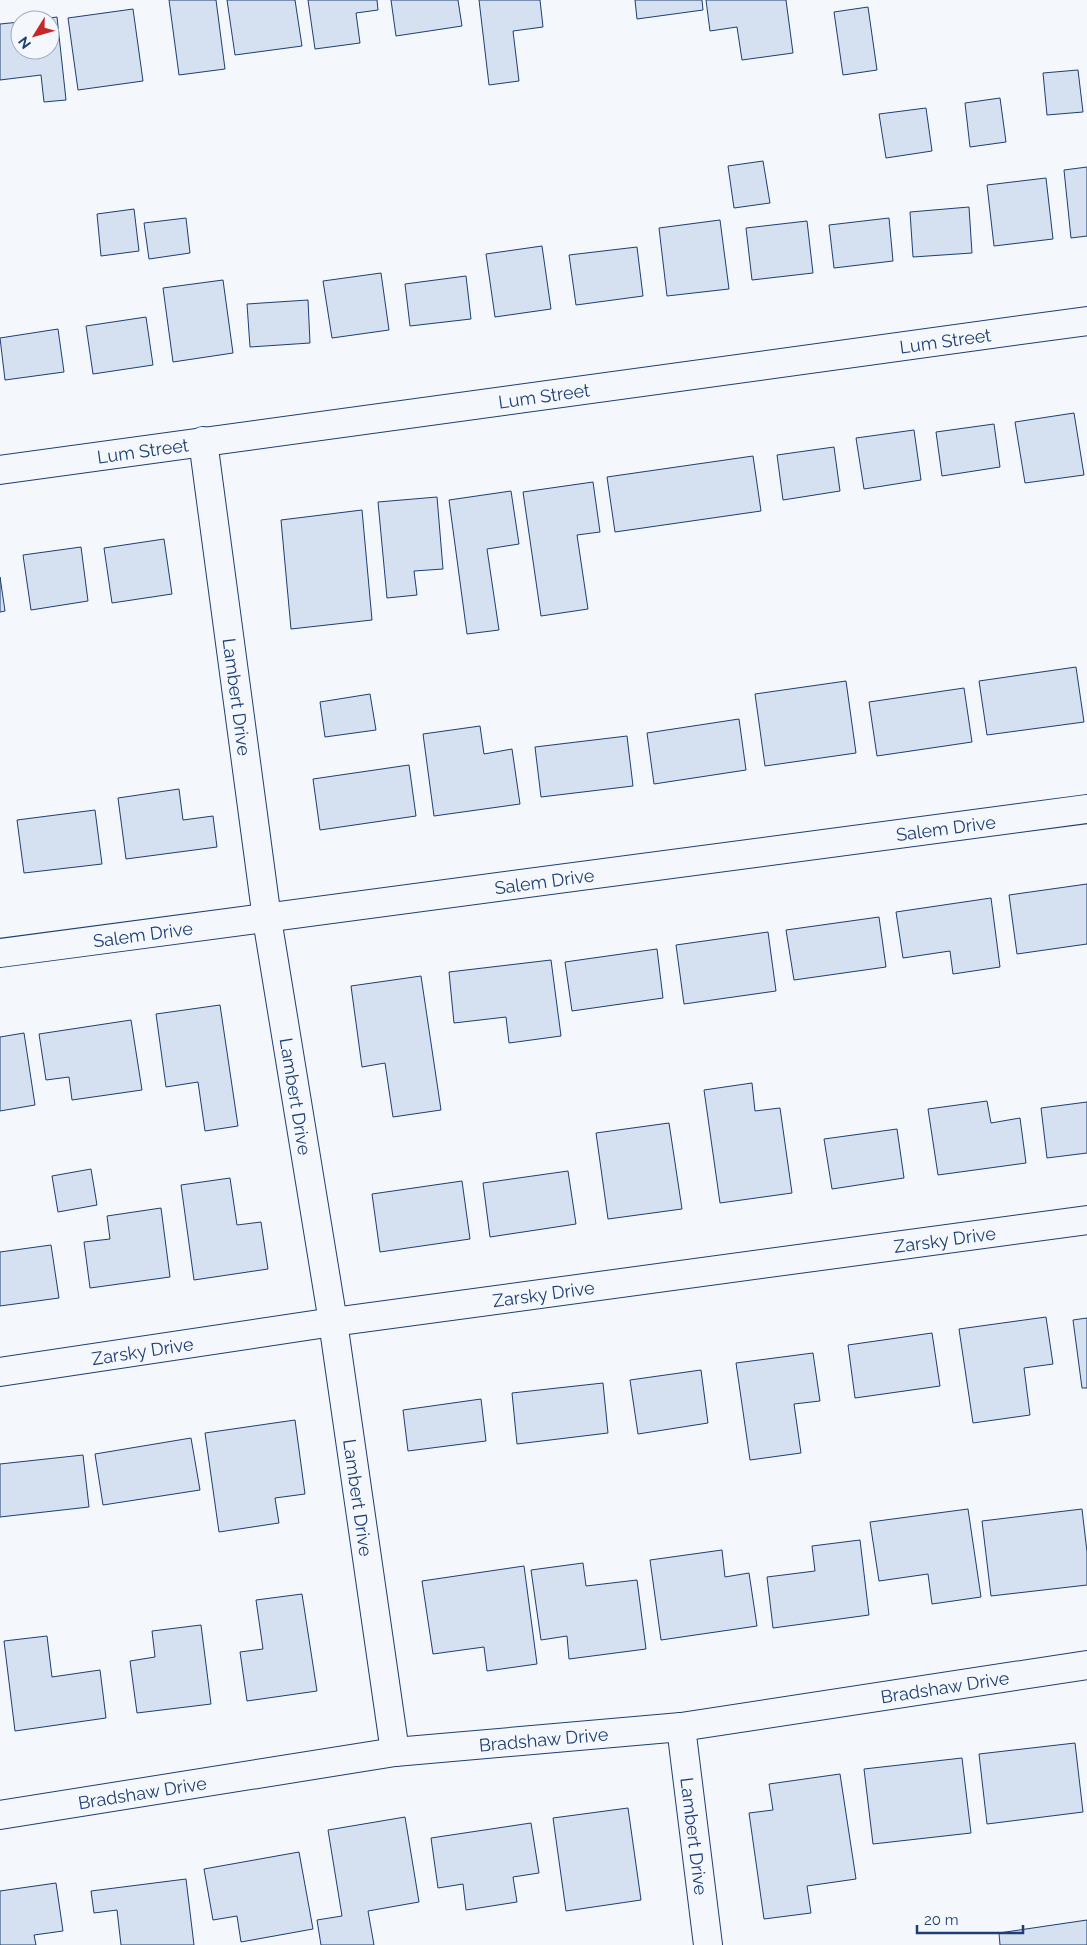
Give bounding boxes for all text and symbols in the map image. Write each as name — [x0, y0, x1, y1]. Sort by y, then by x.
north arrow — [10, 10, 60, 60]
text: N — [15, 34, 34, 52]
street label: Lum Street — [898, 324, 992, 357]
street label: Lum Street — [497, 379, 591, 412]
street label: Lum Street — [96, 434, 190, 467]
street label: Lambert Drive — [219, 637, 256, 757]
street label: Salem Drive — [895, 811, 997, 845]
street label: Salem Drive — [493, 864, 596, 898]
street label: Salem Drive — [92, 917, 194, 951]
street label: Lambert Drive — [276, 1036, 316, 1157]
street label: Zarsky Drive — [892, 1222, 997, 1257]
street label: Zarsky Drive — [491, 1276, 596, 1311]
street label: Zarsky Drive — [90, 1333, 195, 1369]
street label: Lambert Drive — [339, 1437, 377, 1558]
street label: Bradshaw Drive — [879, 1666, 1011, 1707]
street label: Bradshaw Drive — [478, 1723, 609, 1755]
street label: Bradshaw Drive — [76, 1772, 208, 1813]
street label: Lambert Drive — [677, 1776, 712, 1897]
scale bar — [917, 1902, 1023, 1934]
text: 20 m — [924, 1911, 959, 1929]

